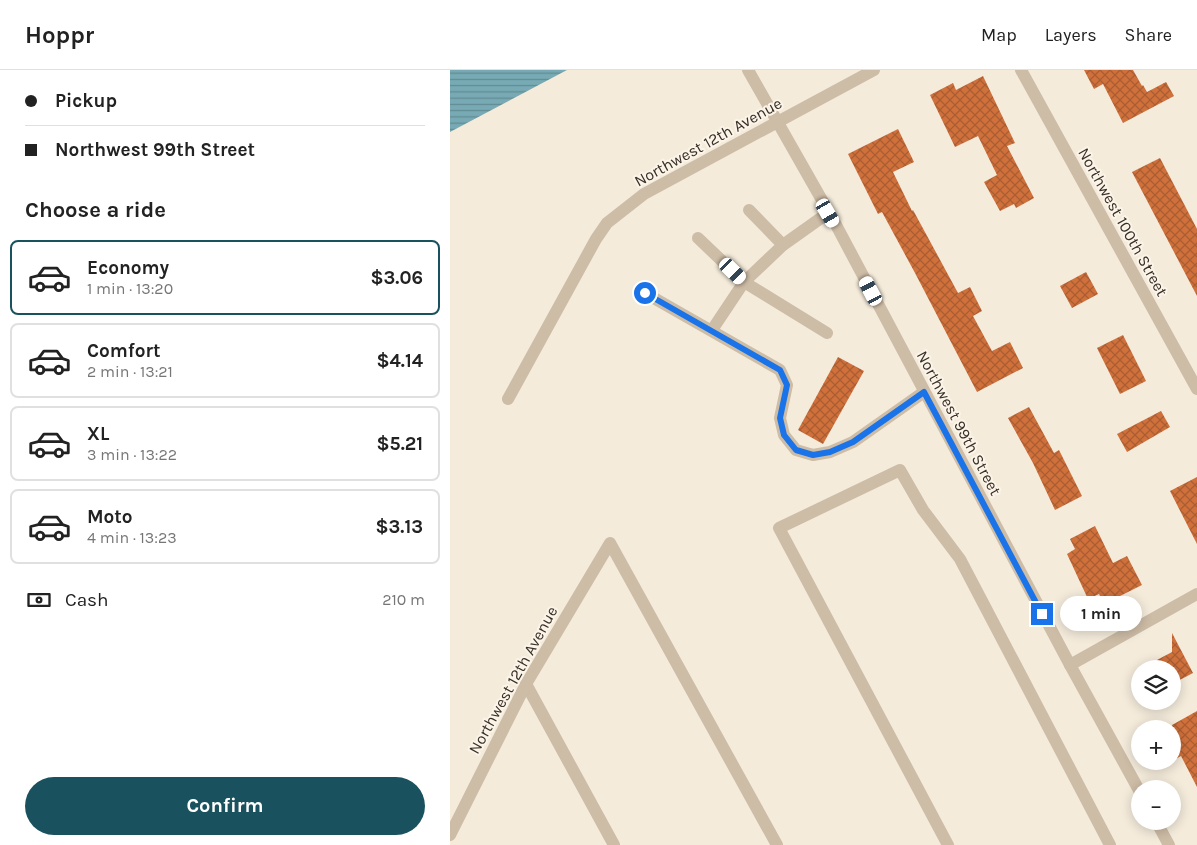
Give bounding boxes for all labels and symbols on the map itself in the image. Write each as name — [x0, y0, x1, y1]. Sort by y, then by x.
street label: Northwest 12th Avenue — [631, 93, 785, 191]
street label: Northwest 100th Street — [1074, 144, 1172, 300]
car — [814, 196, 841, 230]
car — [717, 255, 749, 287]
car — [857, 274, 884, 308]
route start — [634, 282, 656, 304]
street label: Northwest 99th Street — [913, 347, 1005, 499]
callout: 1 min — [1060, 596, 1142, 632]
street label: Northwest 12th Avenue — [464, 603, 562, 757]
route end — [1031, 603, 1053, 625]

